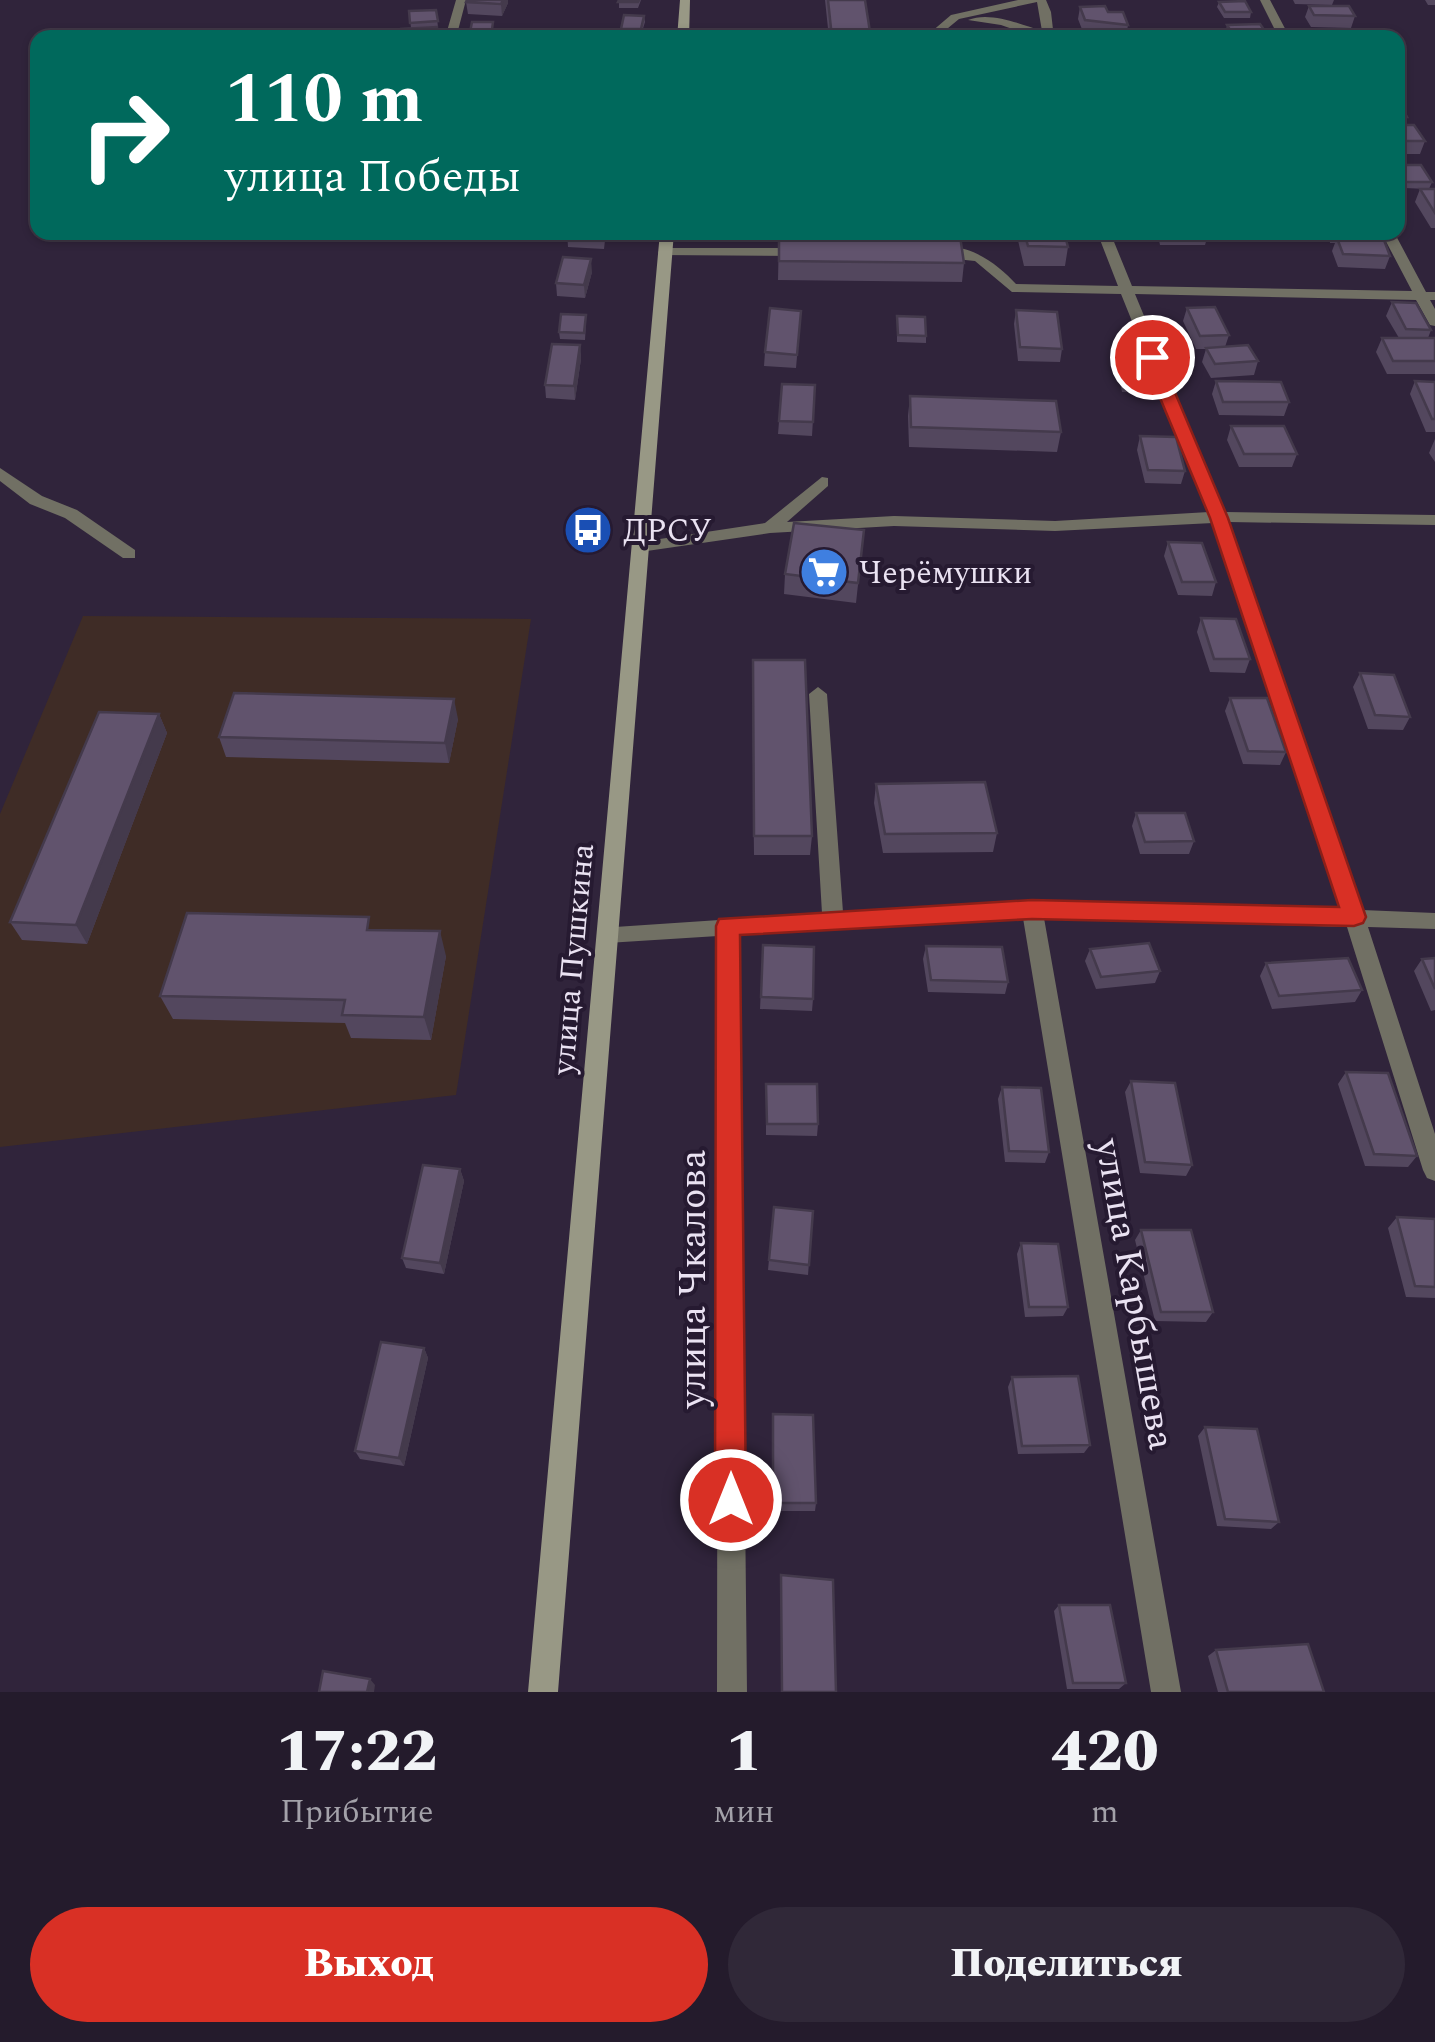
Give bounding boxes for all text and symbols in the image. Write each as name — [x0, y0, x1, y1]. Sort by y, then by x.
text: 110 m — [225, 47, 423, 153]
icon: right — [60, 70, 190, 200]
text: улица Победы — [225, 143, 521, 212]
pin — [1110, 315, 1195, 400]
icon: arrive — [1125, 330, 1180, 385]
bus stop icon: ДРСУ — [562, 504, 614, 556]
place label: ДРСУ — [623, 507, 712, 556]
supermarket icon: Черёмушки — [798, 546, 850, 598]
place label: Черёмушки — [859, 549, 1032, 598]
street label: улица Пушкина — [539, 841, 608, 1078]
street label: улица Карбышева — [1078, 1133, 1190, 1455]
street label: улица Чкалова — [665, 1149, 723, 1409]
position arrow — [679, 1448, 783, 1552]
text: 17:22 — [276, 1706, 437, 1798]
text: 1 — [726, 1706, 762, 1798]
text: 420 — [1051, 1706, 1159, 1798]
text: Прибытие — [280, 1788, 434, 1837]
text: мин — [714, 1788, 774, 1837]
text: m — [1091, 1788, 1118, 1837]
button: Выход — [30, 1907, 708, 2022]
button: Поделиться — [728, 1907, 1405, 2022]

